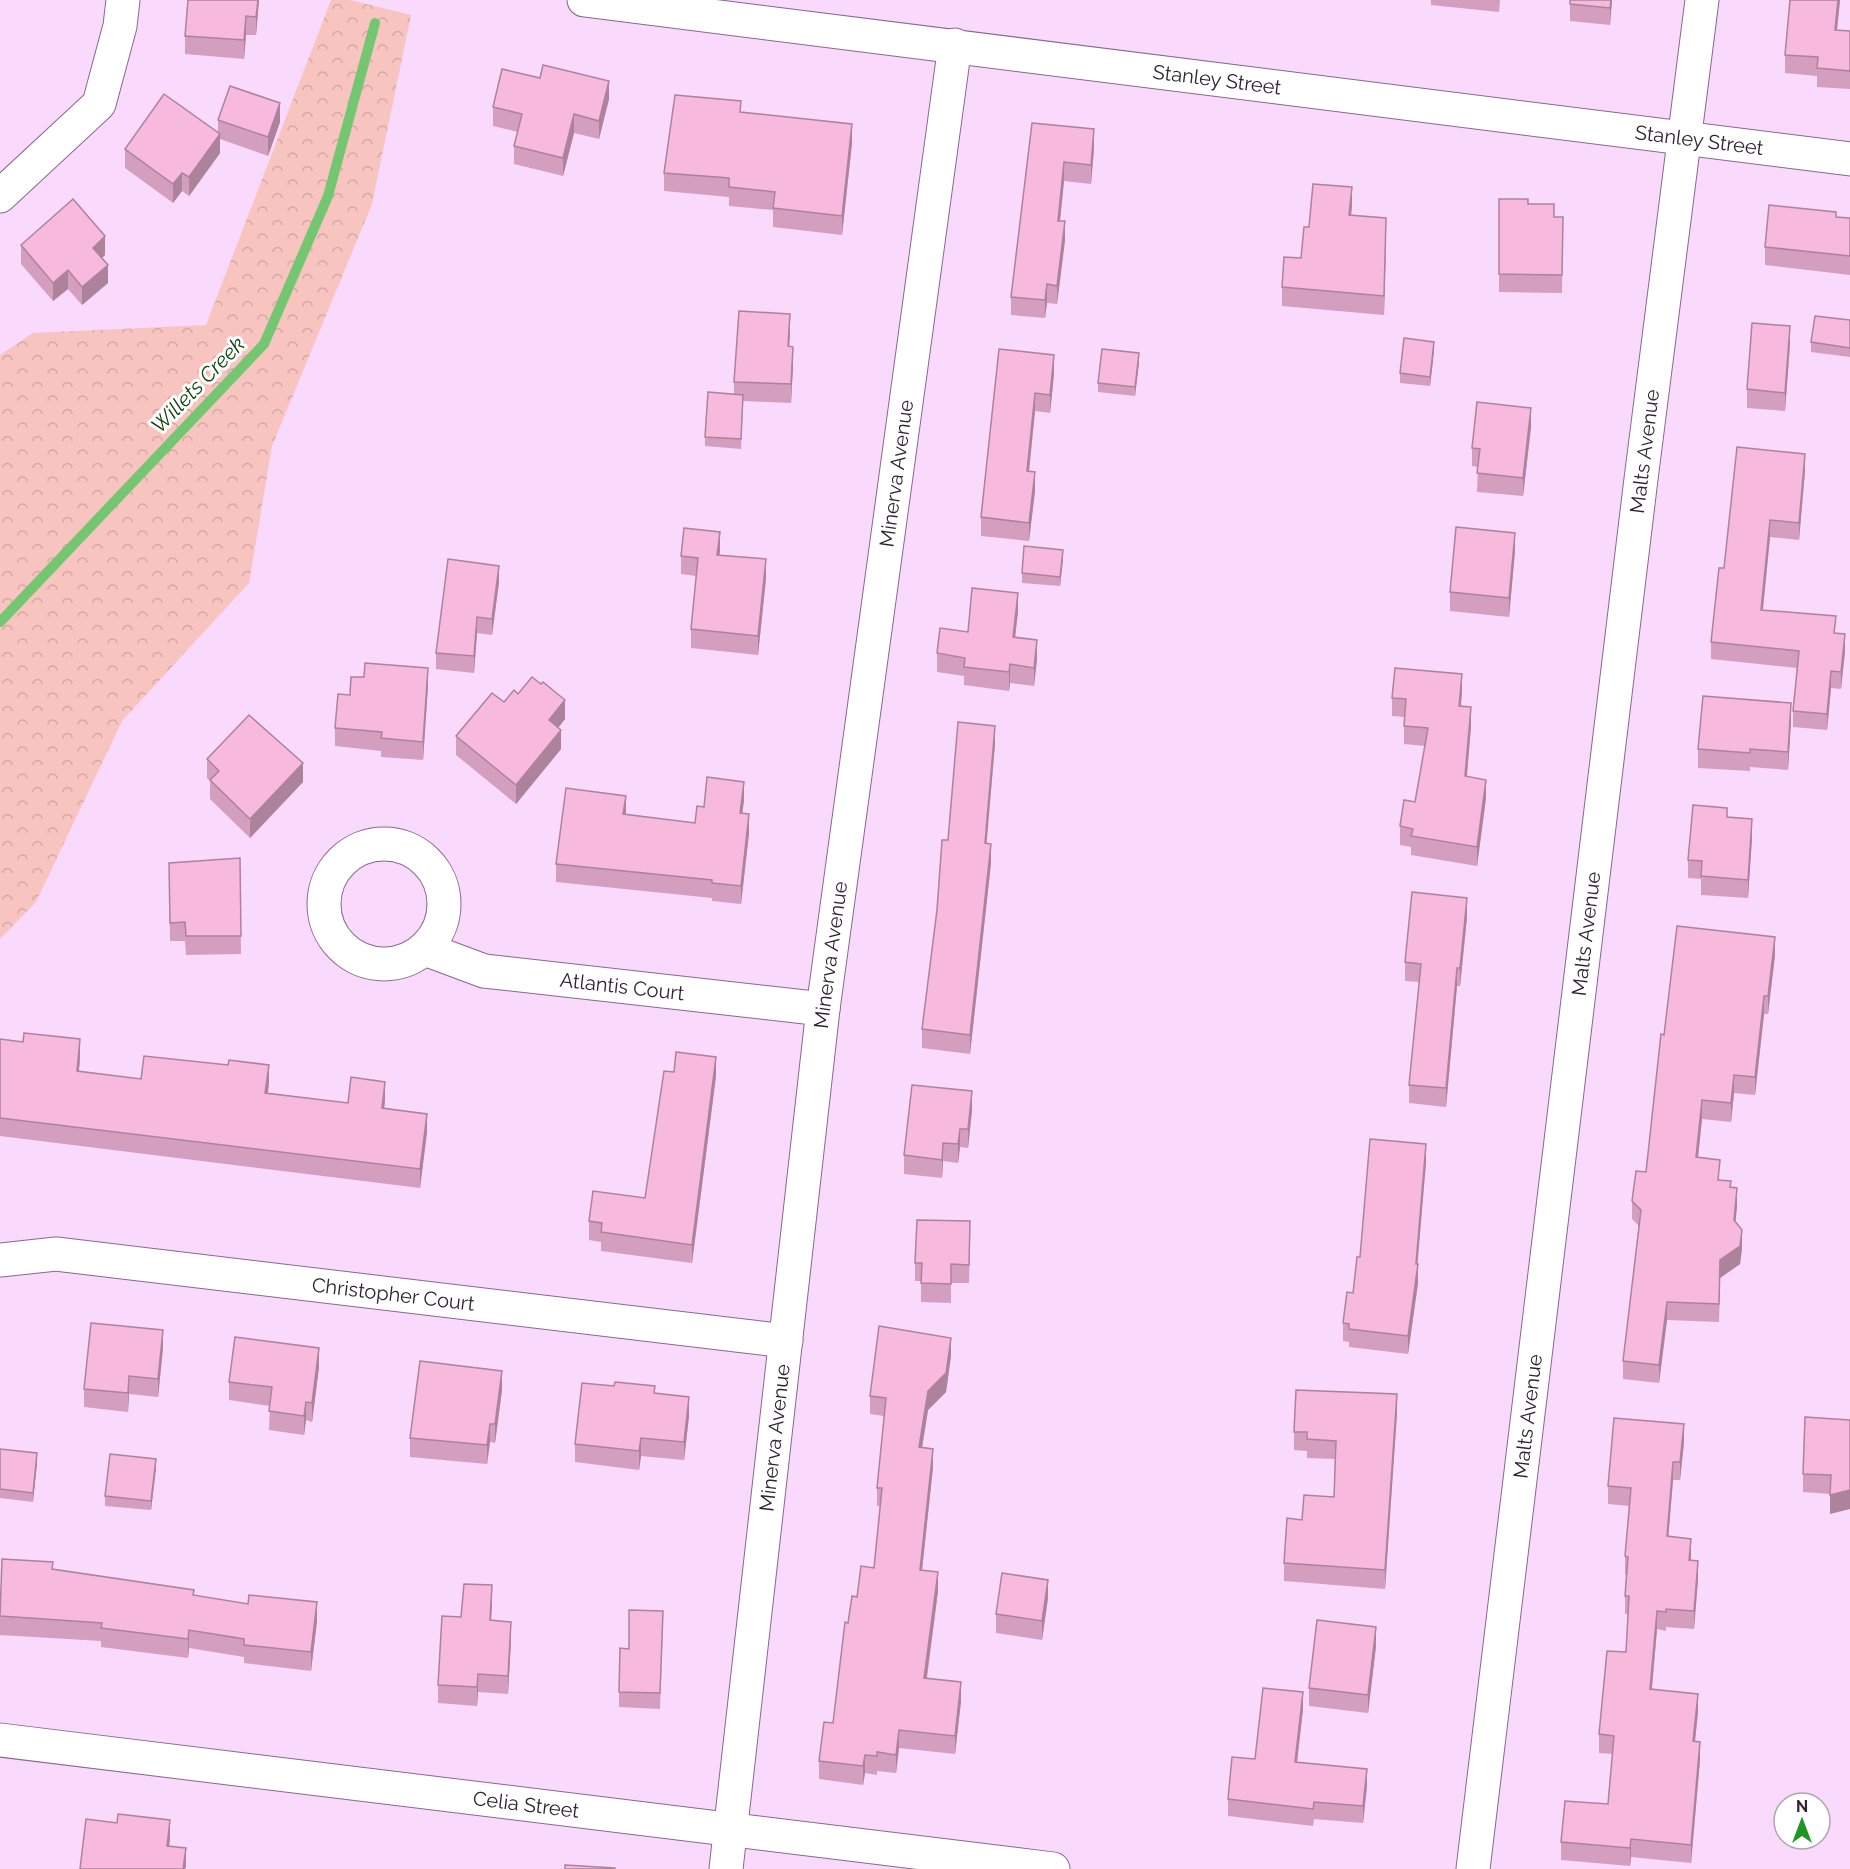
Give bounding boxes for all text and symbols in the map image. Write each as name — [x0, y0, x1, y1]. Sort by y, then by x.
street label: Stanley Street — [1152, 60, 1283, 99]
street label: Stanley Street — [1634, 120, 1765, 160]
water label: Willets Creek — [146, 331, 250, 438]
street label: Malts Avenue — [1625, 388, 1664, 515]
street label: Minerva Avenue — [874, 398, 918, 549]
street label: Malts Avenue — [1567, 870, 1605, 997]
street label: Minerva Avenue — [809, 880, 852, 1030]
street label: Atlantis Court — [559, 968, 686, 1005]
street label: Christopher Court — [311, 1273, 476, 1316]
street label: Malts Avenue — [1508, 1353, 1547, 1480]
street label: Minerva Avenue — [754, 1362, 795, 1513]
street label: Celia Street — [472, 1786, 581, 1823]
north arrow — [1772, 1791, 1832, 1851]
text: N — [1796, 1797, 1808, 1816]

